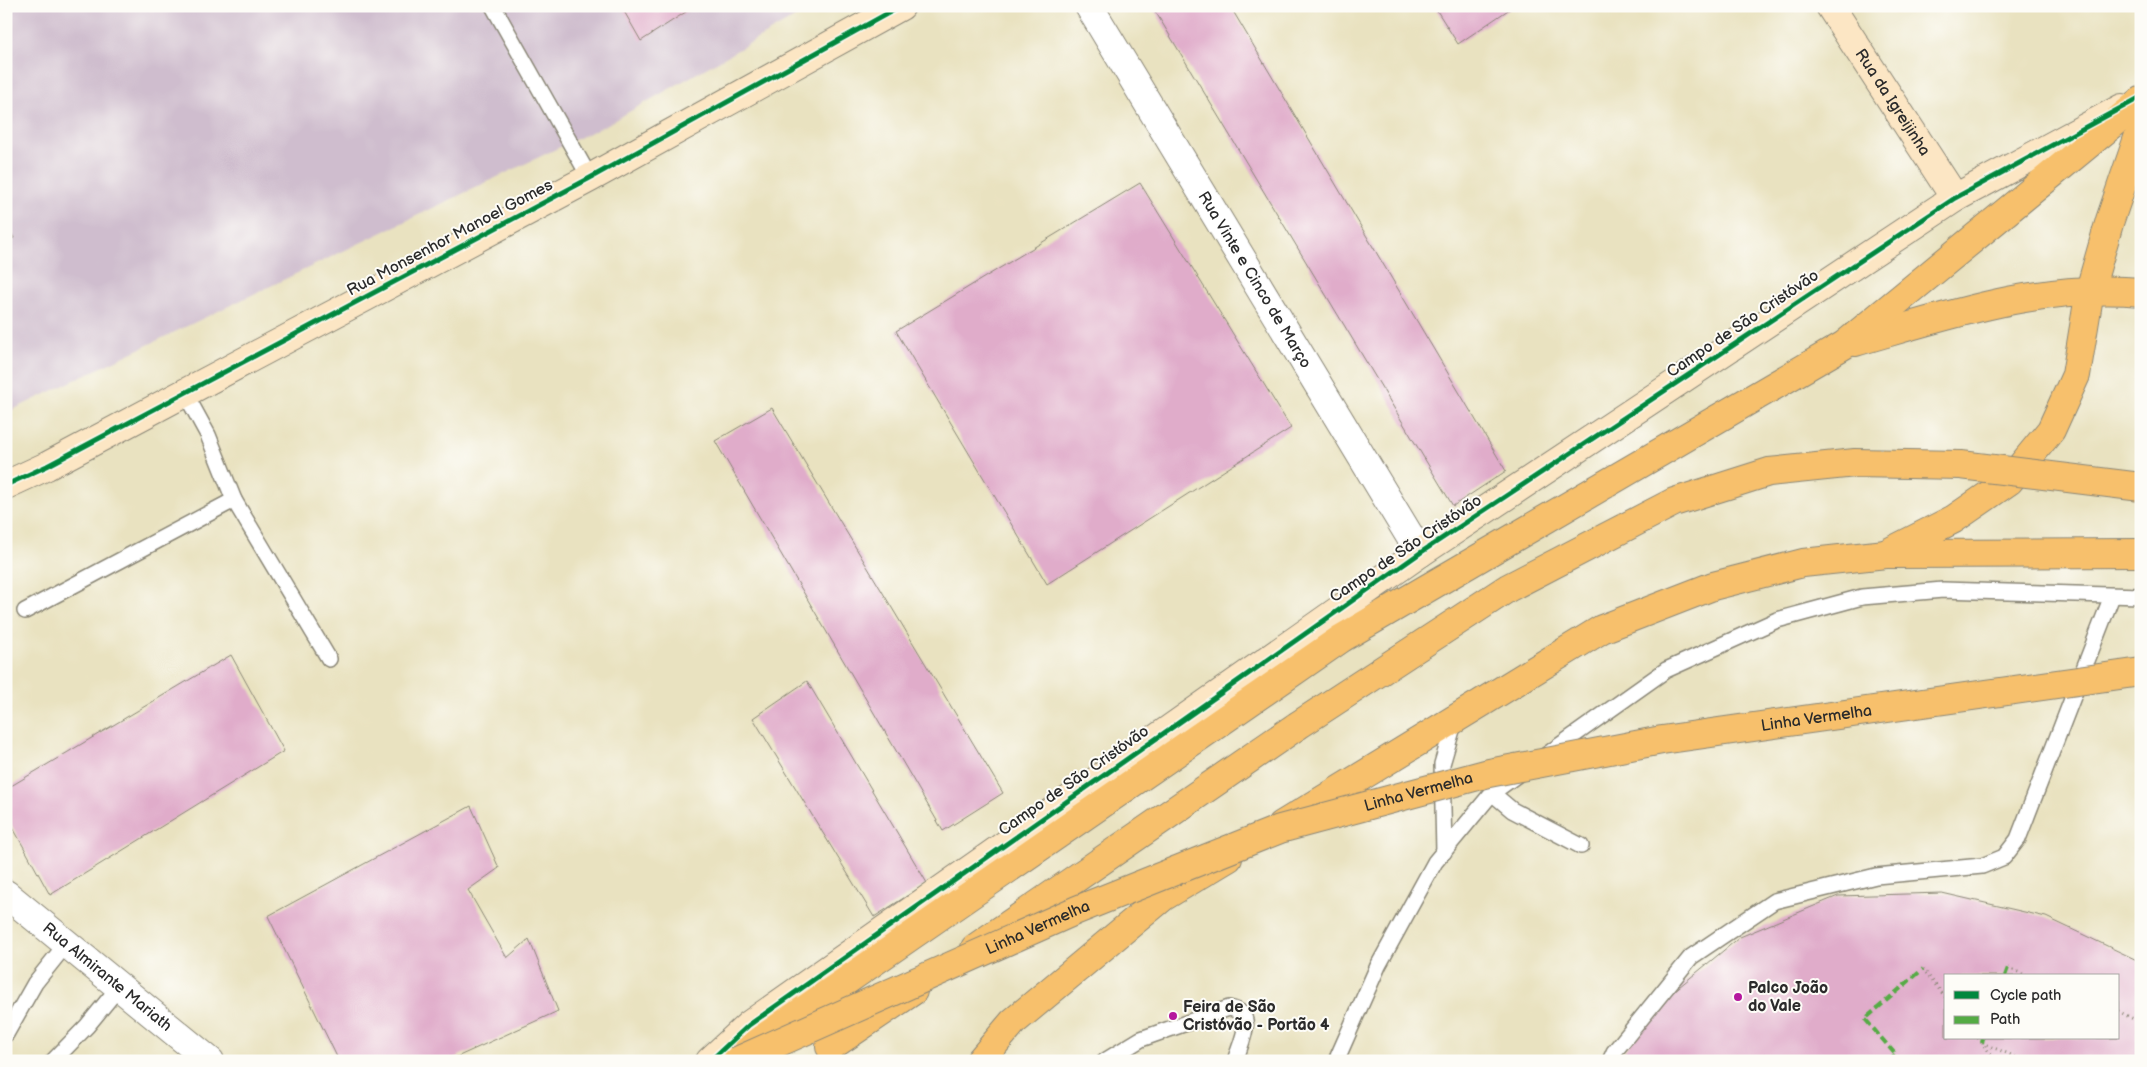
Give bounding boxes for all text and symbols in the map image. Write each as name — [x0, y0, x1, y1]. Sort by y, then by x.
street label: Rua da Igreijinha — [1851, 45, 1934, 159]
street label: Rua Monsenhor Manoel Gomes — [344, 176, 556, 300]
street label: Rua Vinte e Cinco de Março — [1194, 188, 1315, 372]
street label: Campo de São Cristóvão — [1663, 266, 1823, 382]
street label: Campo de São Cristóvão — [1326, 491, 1486, 607]
street label: Linha Vermelha — [1760, 701, 1873, 735]
street label: Campo de São Cristóvão — [995, 722, 1153, 840]
street label: Linha Vermelha — [1362, 768, 1475, 816]
street label: Linha Vermelha — [983, 896, 1093, 959]
street label: Rua Almirante Mariath — [39, 919, 176, 1035]
legend — [1944, 974, 2120, 1040]
place label: Palco João do Vale — [1748, 979, 1828, 1016]
text: Cycle path — [1990, 986, 2061, 1005]
marker: Palco João do Vale — [1732, 991, 1744, 1003]
place label: Feira de São Cristóvão - Portão 4 — [1183, 998, 1330, 1035]
marker: Feira de São Cristóvão - Portão 4 — [1167, 1010, 1179, 1022]
text: Path — [1990, 1010, 2020, 1029]

